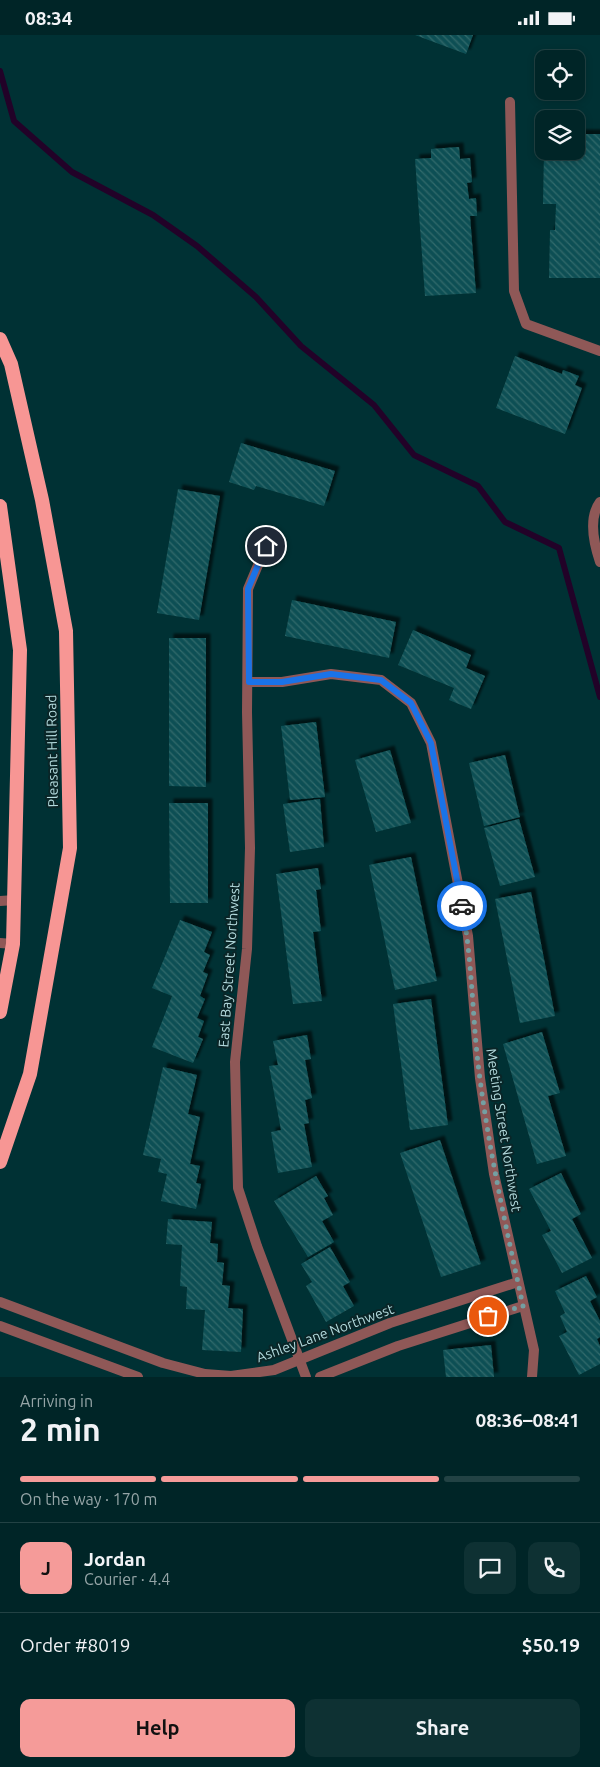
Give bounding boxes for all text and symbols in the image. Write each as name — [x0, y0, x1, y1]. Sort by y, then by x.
text: 08:34 — [25, 7, 73, 29]
map controls — [535, 50, 585, 160]
button: locate — [535, 50, 585, 100]
button: layers — [535, 110, 585, 160]
pin — [245, 525, 287, 567]
icon: home — [252, 532, 280, 560]
street label: Pleasant Hill Road — [43, 694, 61, 808]
courier — [437, 881, 487, 931]
street label: East Bay Street Northwest — [215, 882, 243, 1048]
icon: car — [448, 892, 476, 920]
street label: Meeting Street Northwest — [483, 1047, 525, 1213]
pin — [467, 1295, 509, 1337]
street label: Ashley Lane Northwest — [254, 1301, 396, 1365]
icon: bag — [474, 1302, 502, 1330]
text: Arriving in — [20, 1392, 93, 1410]
text: 08:36–08:41 — [475, 1409, 580, 1431]
text: 2 min — [20, 1411, 101, 1447]
text: On the way · 170 m — [20, 1490, 157, 1508]
button: chat — [464, 1542, 516, 1594]
button: phone — [528, 1542, 580, 1594]
text: Jordan — [84, 1548, 146, 1570]
text: J — [41, 1557, 51, 1579]
text: Courier · 4.4 — [84, 1570, 170, 1588]
text: Order #8019 — [20, 1634, 130, 1656]
text: $50.19 — [522, 1634, 580, 1656]
button: Help — [20, 1699, 295, 1757]
button: Share — [305, 1699, 580, 1757]

